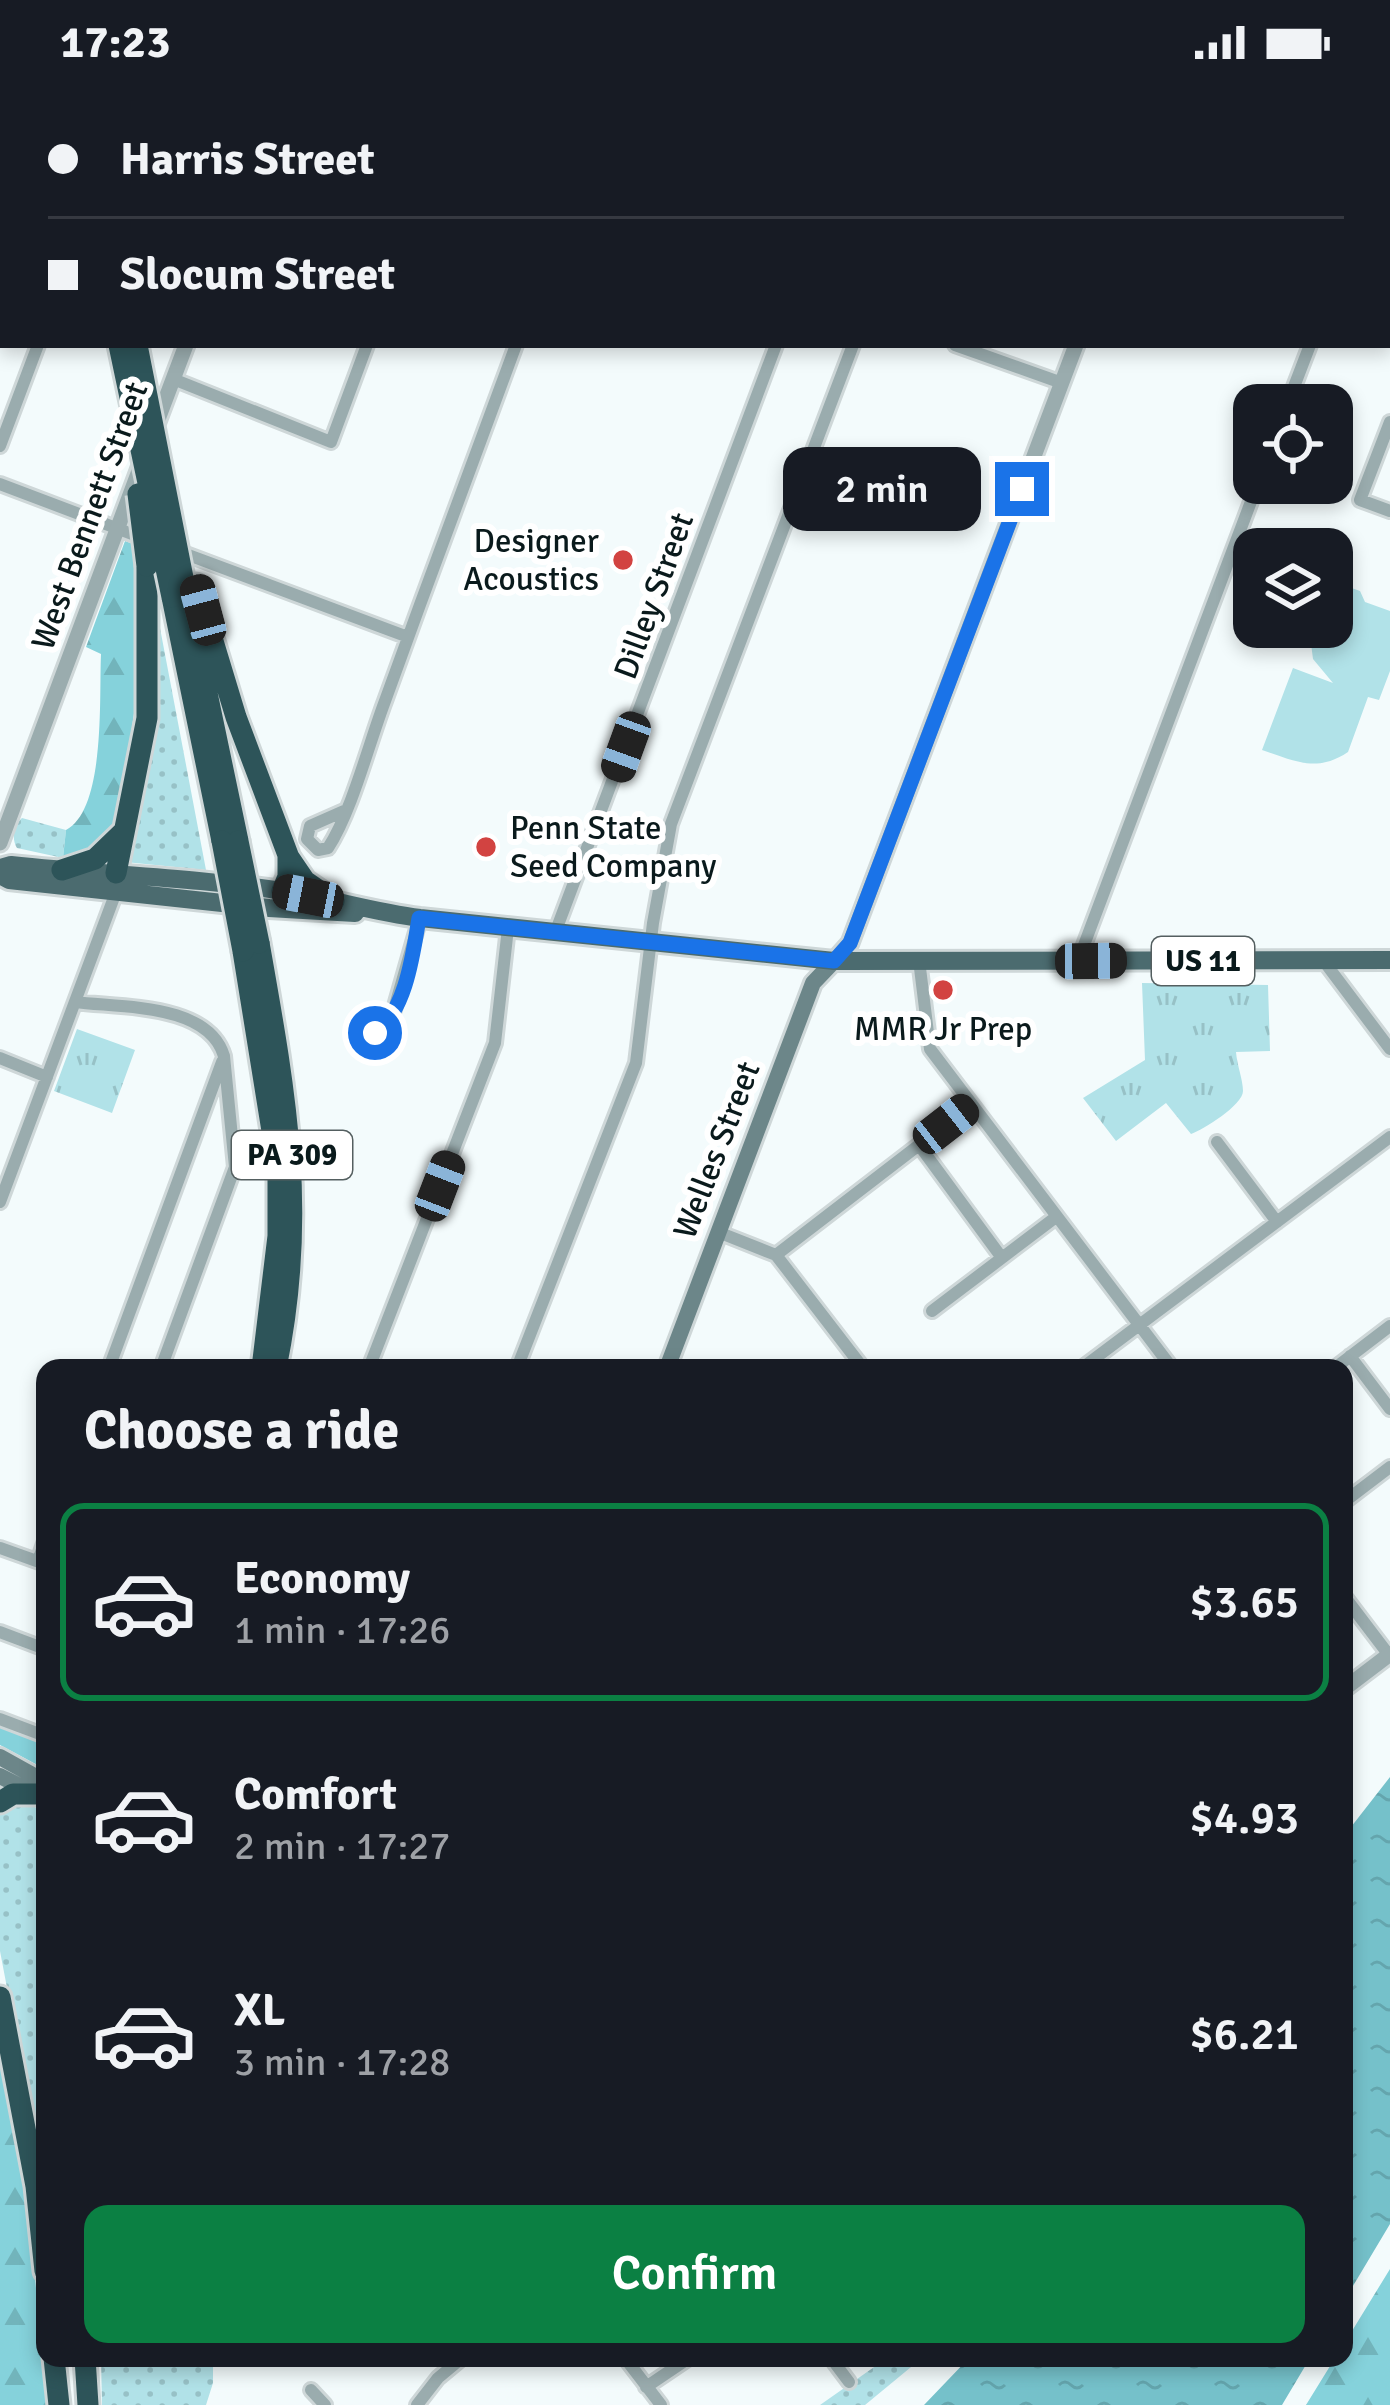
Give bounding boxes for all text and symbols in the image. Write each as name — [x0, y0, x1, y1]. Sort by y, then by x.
text: 17:23 — [60, 15, 170, 70]
text: Harris Street — [120, 132, 375, 187]
text: Slocum Street — [120, 247, 395, 302]
street label: West Bennett Street — [23, 377, 157, 655]
map controls — [1233, 384, 1353, 648]
button: locate — [1233, 384, 1353, 504]
callout: 2 min — [782, 447, 980, 531]
route end — [995, 462, 1049, 516]
text: 2 min — [835, 465, 929, 513]
street label: Dilley Street — [605, 507, 703, 685]
place label: Designer Acoustics — [463, 521, 599, 600]
button: layers — [1233, 528, 1353, 648]
marker: Designer Acoustics — [610, 547, 636, 573]
car — [176, 571, 230, 649]
car — [597, 707, 655, 787]
place label: Penn State Seed Company — [510, 808, 717, 887]
marker: Penn State Seed Company — [473, 834, 499, 860]
car — [269, 871, 347, 921]
road number: US 11 — [1152, 937, 1254, 985]
car — [1055, 942, 1127, 980]
marker: MMR Jr Prep — [930, 977, 956, 1003]
route start — [348, 1006, 402, 1060]
place label: MMR Jr Prep — [854, 1009, 1032, 1050]
street label: Welles Street — [665, 1056, 769, 1244]
car — [907, 1088, 985, 1160]
road number: PA 309 — [232, 1131, 352, 1179]
car — [410, 1146, 470, 1226]
text: Choose a ride — [84, 1397, 399, 1464]
icon: car — [90, 1548, 198, 1656]
text: Economy — [234, 1551, 410, 1606]
text: $3.65 — [1189, 1575, 1299, 1630]
text: 1 min · 17:26 — [234, 1606, 450, 1654]
icon: car — [90, 1764, 198, 1872]
text: Comfort — [234, 1767, 397, 1822]
text: $4.93 — [1189, 1791, 1299, 1846]
text: 2 min · 17:27 — [234, 1822, 450, 1870]
icon: car — [90, 1980, 198, 2088]
text: XL — [234, 1983, 285, 2038]
text: $6.21 — [1189, 2007, 1299, 2062]
text: 3 min · 17:28 — [234, 2038, 450, 2086]
button: Confirm — [84, 2205, 1305, 2343]

